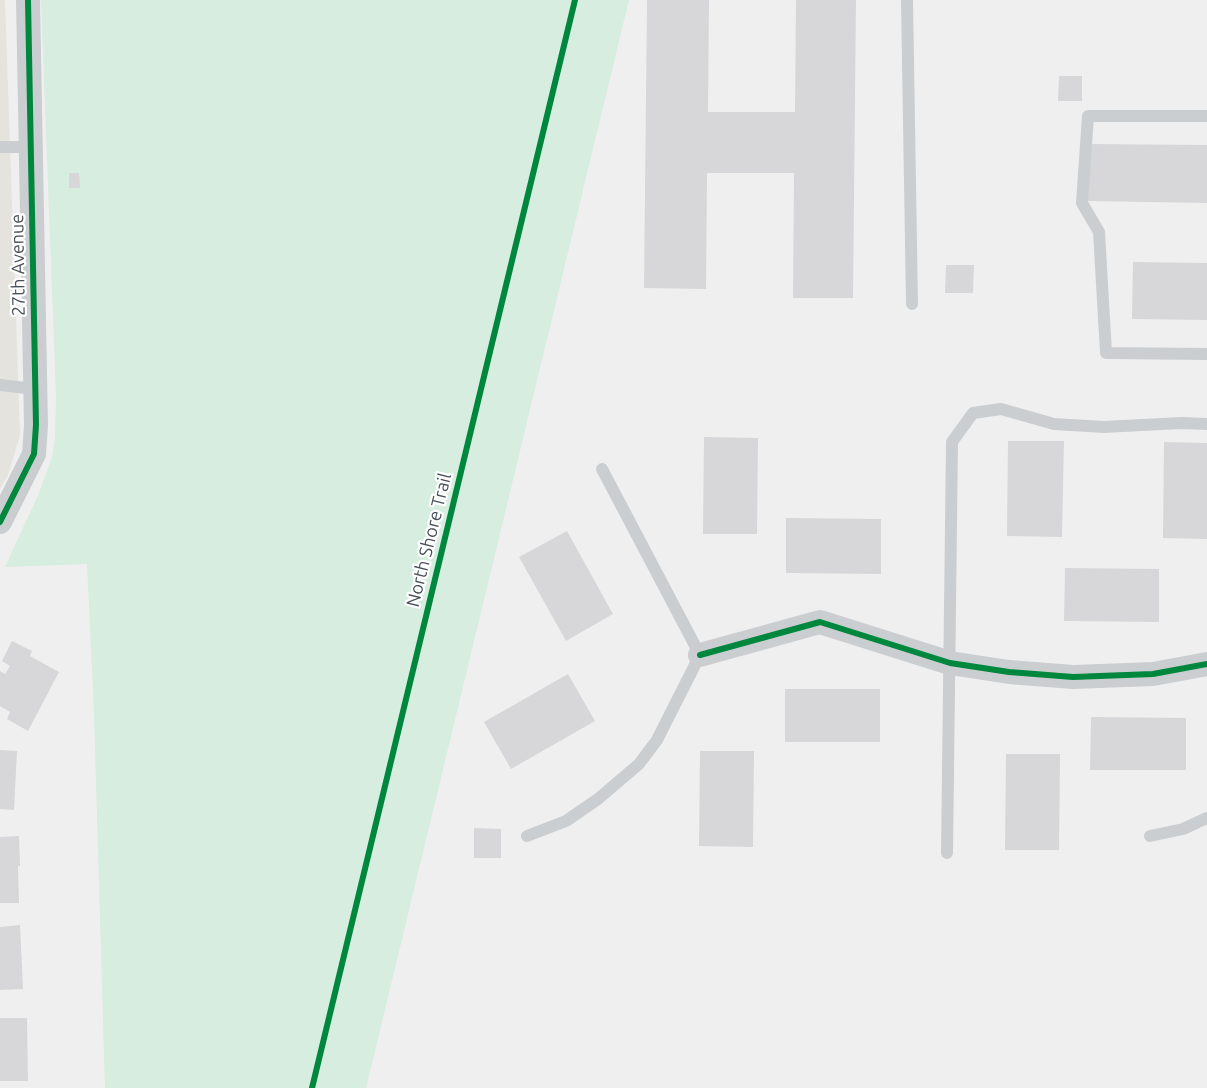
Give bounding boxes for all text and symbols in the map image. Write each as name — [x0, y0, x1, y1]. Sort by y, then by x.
street label: 27th Avenue — [6, 214, 30, 316]
street label: North Shore Trail — [402, 471, 456, 609]

